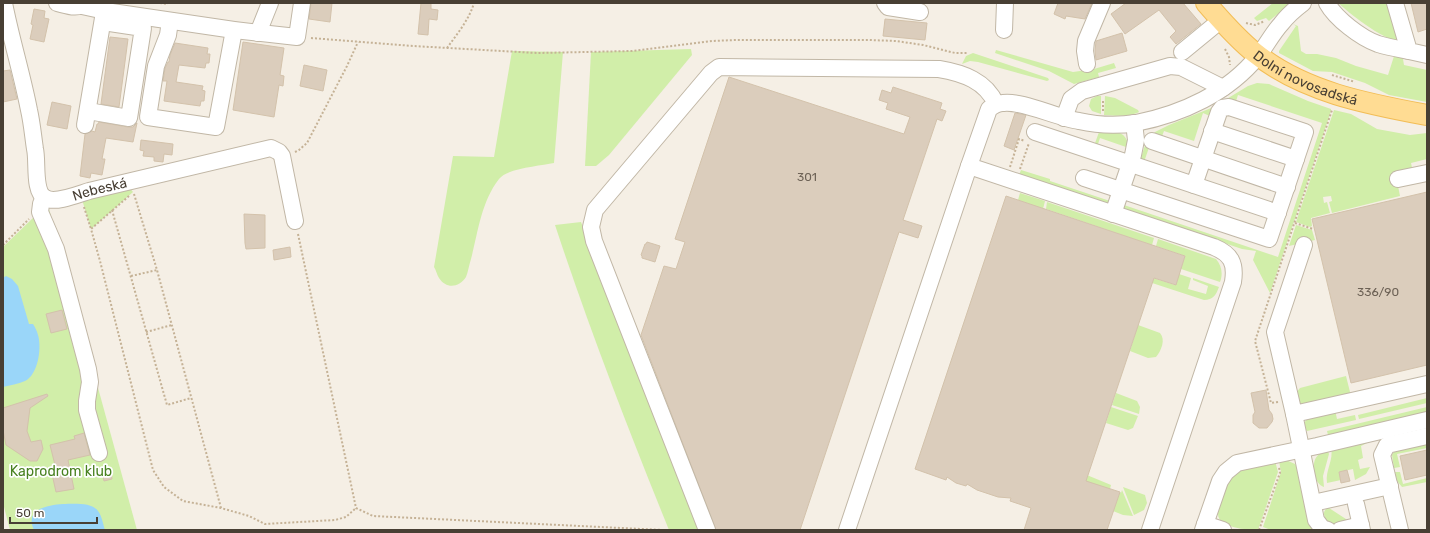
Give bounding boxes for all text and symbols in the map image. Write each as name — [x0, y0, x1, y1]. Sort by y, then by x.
street label: Dolní novosadská — [1250, 47, 1359, 109]
house number: 301 — [797, 170, 817, 184]
street label: Nebeská — [70, 174, 129, 205]
house number: 336/90 — [1357, 285, 1399, 299]
park label: Kaprodrom klub — [10, 463, 112, 480]
scale bar — [10, 499, 97, 525]
text: 50 m — [16, 506, 44, 520]

